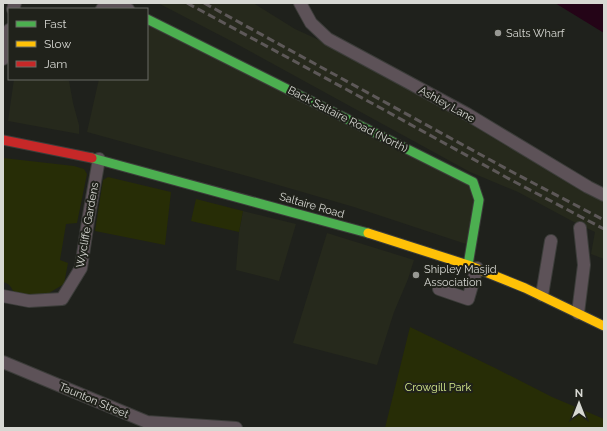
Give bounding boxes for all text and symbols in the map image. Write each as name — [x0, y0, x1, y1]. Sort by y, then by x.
legend — [8, 8, 148, 80]
text: Fast — [44, 17, 67, 31]
place label: Salts Wharf — [506, 27, 565, 40]
marker: Salts Wharf — [493, 28, 503, 38]
text: Slow — [44, 37, 71, 51]
text: Jam — [44, 57, 67, 71]
street label: Back Saltaire Road (North) — [286, 84, 410, 155]
street label: Ashley Lane — [416, 84, 478, 125]
street label: Wycliffe Gardens — [74, 181, 101, 269]
street label: Saltaire Road — [278, 190, 346, 221]
place label: Shipley Masjid Association — [424, 263, 497, 289]
marker: Shipley Masjid Association — [411, 270, 421, 280]
street label: Taunton Street — [57, 380, 131, 421]
park label: Crowgill Park — [405, 381, 471, 394]
north arrow — [559, 383, 599, 423]
text: N — [575, 387, 583, 400]

